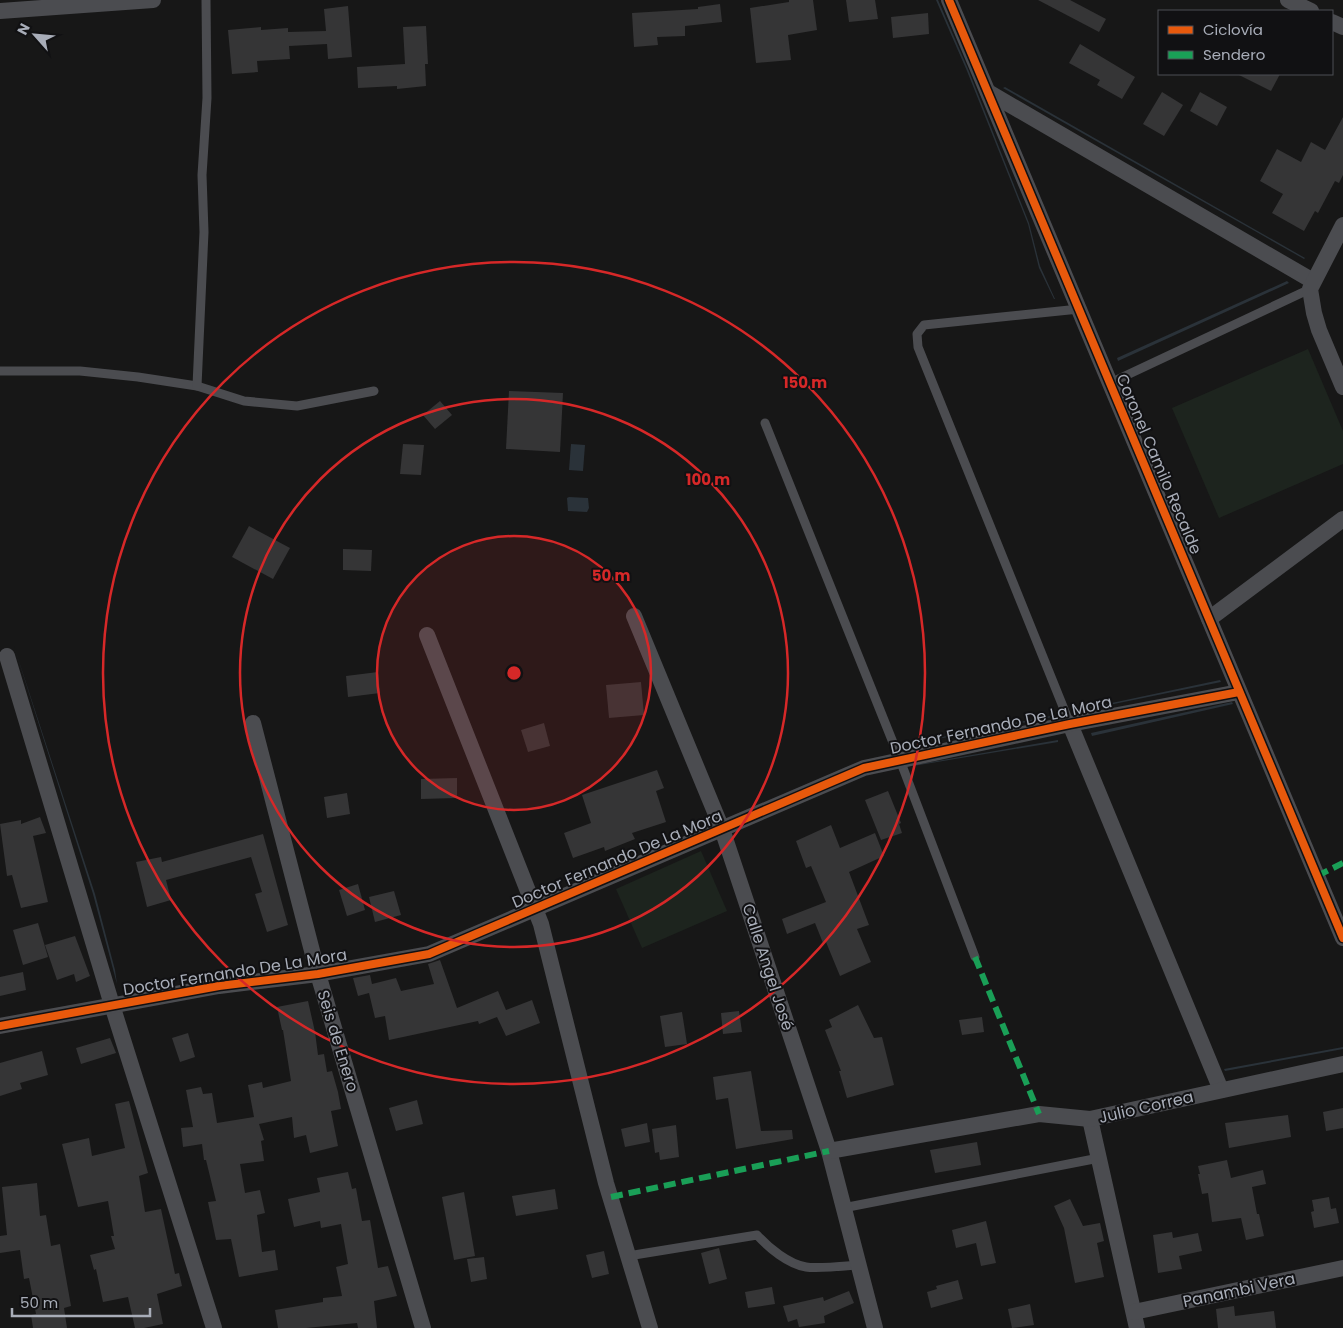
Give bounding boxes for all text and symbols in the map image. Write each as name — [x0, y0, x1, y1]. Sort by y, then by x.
north arrow — [10, 10, 60, 60]
legend — [1158, 10, 1333, 75]
text: Ciclovía — [1203, 19, 1263, 40]
text: N — [12, 20, 35, 38]
text: Sendero — [1203, 44, 1265, 65]
street label: Coronel Camilo Recalde — [1111, 370, 1208, 558]
text: 150 m — [783, 372, 827, 393]
text: 100 m — [686, 469, 730, 490]
text: 50 m — [592, 565, 630, 586]
centre of rings — [505, 664, 523, 682]
street label: Doctor Fernando De La Mora — [888, 690, 1114, 760]
street label: Doctor Fernando De La Mora — [508, 804, 726, 914]
street label: Calle Angel José — [737, 901, 799, 1033]
street label: Doctor Fernando De La Mora — [121, 943, 349, 1001]
street label: Seis de Enero — [312, 987, 364, 1095]
street label: Julio Correa — [1096, 1085, 1196, 1129]
street label: Panambi Vera — [1181, 1267, 1297, 1313]
scale bar — [12, 1286, 150, 1318]
text: 50 m — [20, 1292, 58, 1313]

